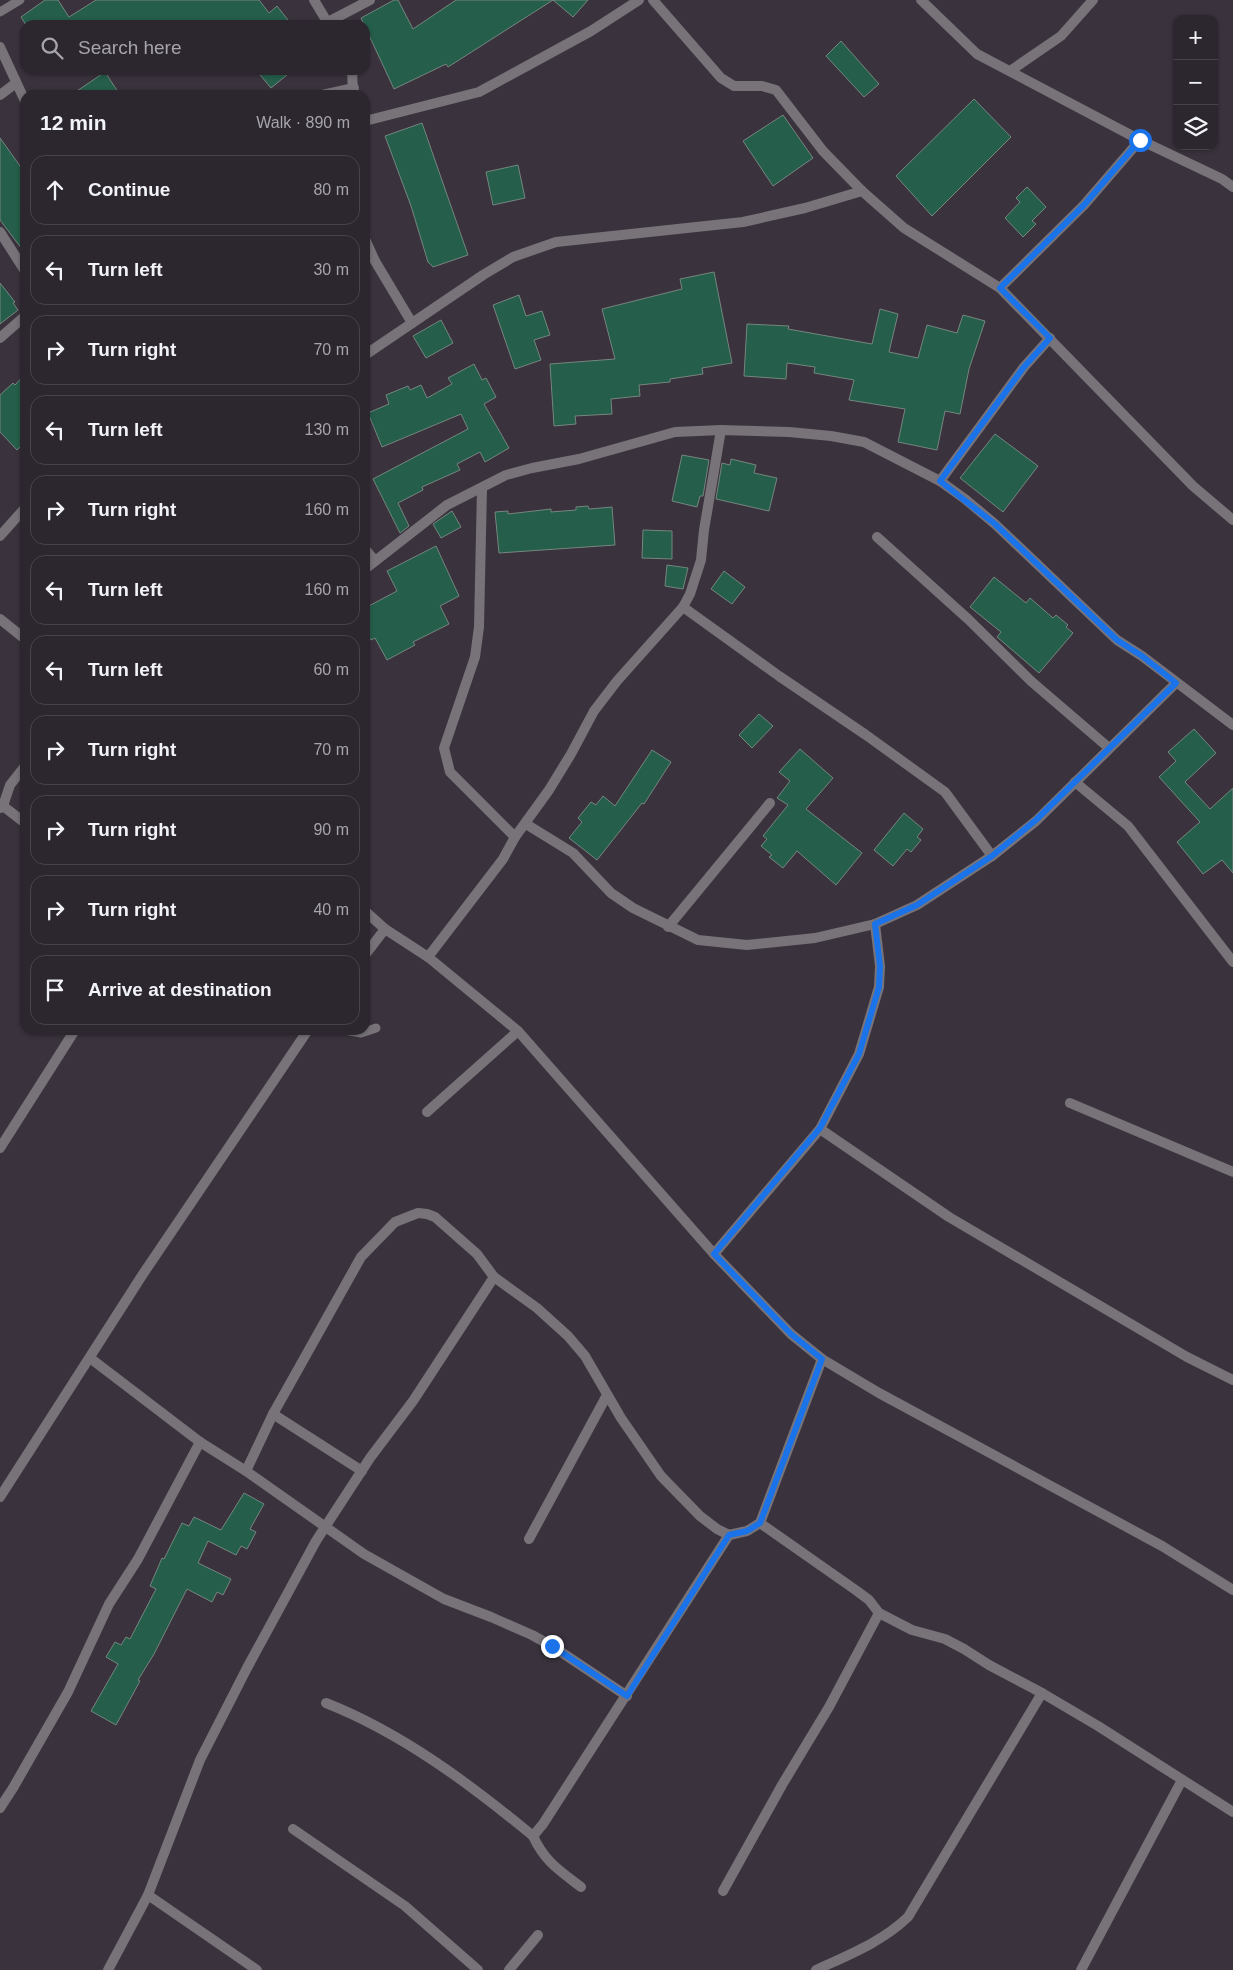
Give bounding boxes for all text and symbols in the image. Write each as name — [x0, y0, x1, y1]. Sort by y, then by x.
map controls — [1173, 15, 1218, 150]
button: + — [1173, 15, 1218, 60]
search box — [20, 20, 370, 75]
icon: search — [38, 34, 66, 62]
text: Search here — [78, 37, 182, 58]
button: − — [1173, 60, 1218, 105]
button: layers — [1173, 105, 1218, 150]
text: 12 min — [40, 111, 107, 134]
text: Walk · 890 m — [256, 114, 350, 131]
route start — [1129, 129, 1152, 152]
icon: ahead — [41, 176, 69, 204]
text: Continue — [88, 179, 170, 200]
text: 80 m — [313, 181, 349, 198]
icon: left — [41, 256, 69, 284]
text: Turn left — [88, 259, 163, 280]
text: 30 m — [313, 261, 349, 278]
icon: right — [41, 336, 69, 364]
text: Turn right — [88, 339, 176, 360]
text: 70 m — [313, 341, 349, 358]
icon: left — [41, 416, 69, 444]
text: Turn left — [88, 419, 163, 440]
text: 130 m — [305, 421, 349, 438]
icon: right — [41, 496, 69, 524]
text: Turn right — [88, 499, 176, 520]
text: 160 m — [305, 501, 349, 518]
icon: left — [41, 576, 69, 604]
text: Turn left — [88, 579, 163, 600]
text: 160 m — [305, 581, 349, 598]
icon: left — [41, 656, 69, 684]
text: Turn left — [88, 659, 163, 680]
text: 60 m — [313, 661, 349, 678]
icon: right — [41, 736, 69, 764]
text: Turn right — [88, 739, 176, 760]
text: 70 m — [313, 741, 349, 758]
icon: right — [41, 816, 69, 844]
text: Turn right — [88, 819, 176, 840]
text: 90 m — [313, 821, 349, 838]
icon: right — [41, 896, 69, 924]
text: Turn right — [88, 899, 176, 920]
text: 40 m — [313, 901, 349, 918]
icon: arrive — [41, 976, 69, 1004]
text: Arrive at destination — [88, 979, 272, 1000]
route end — [541, 1635, 564, 1658]

